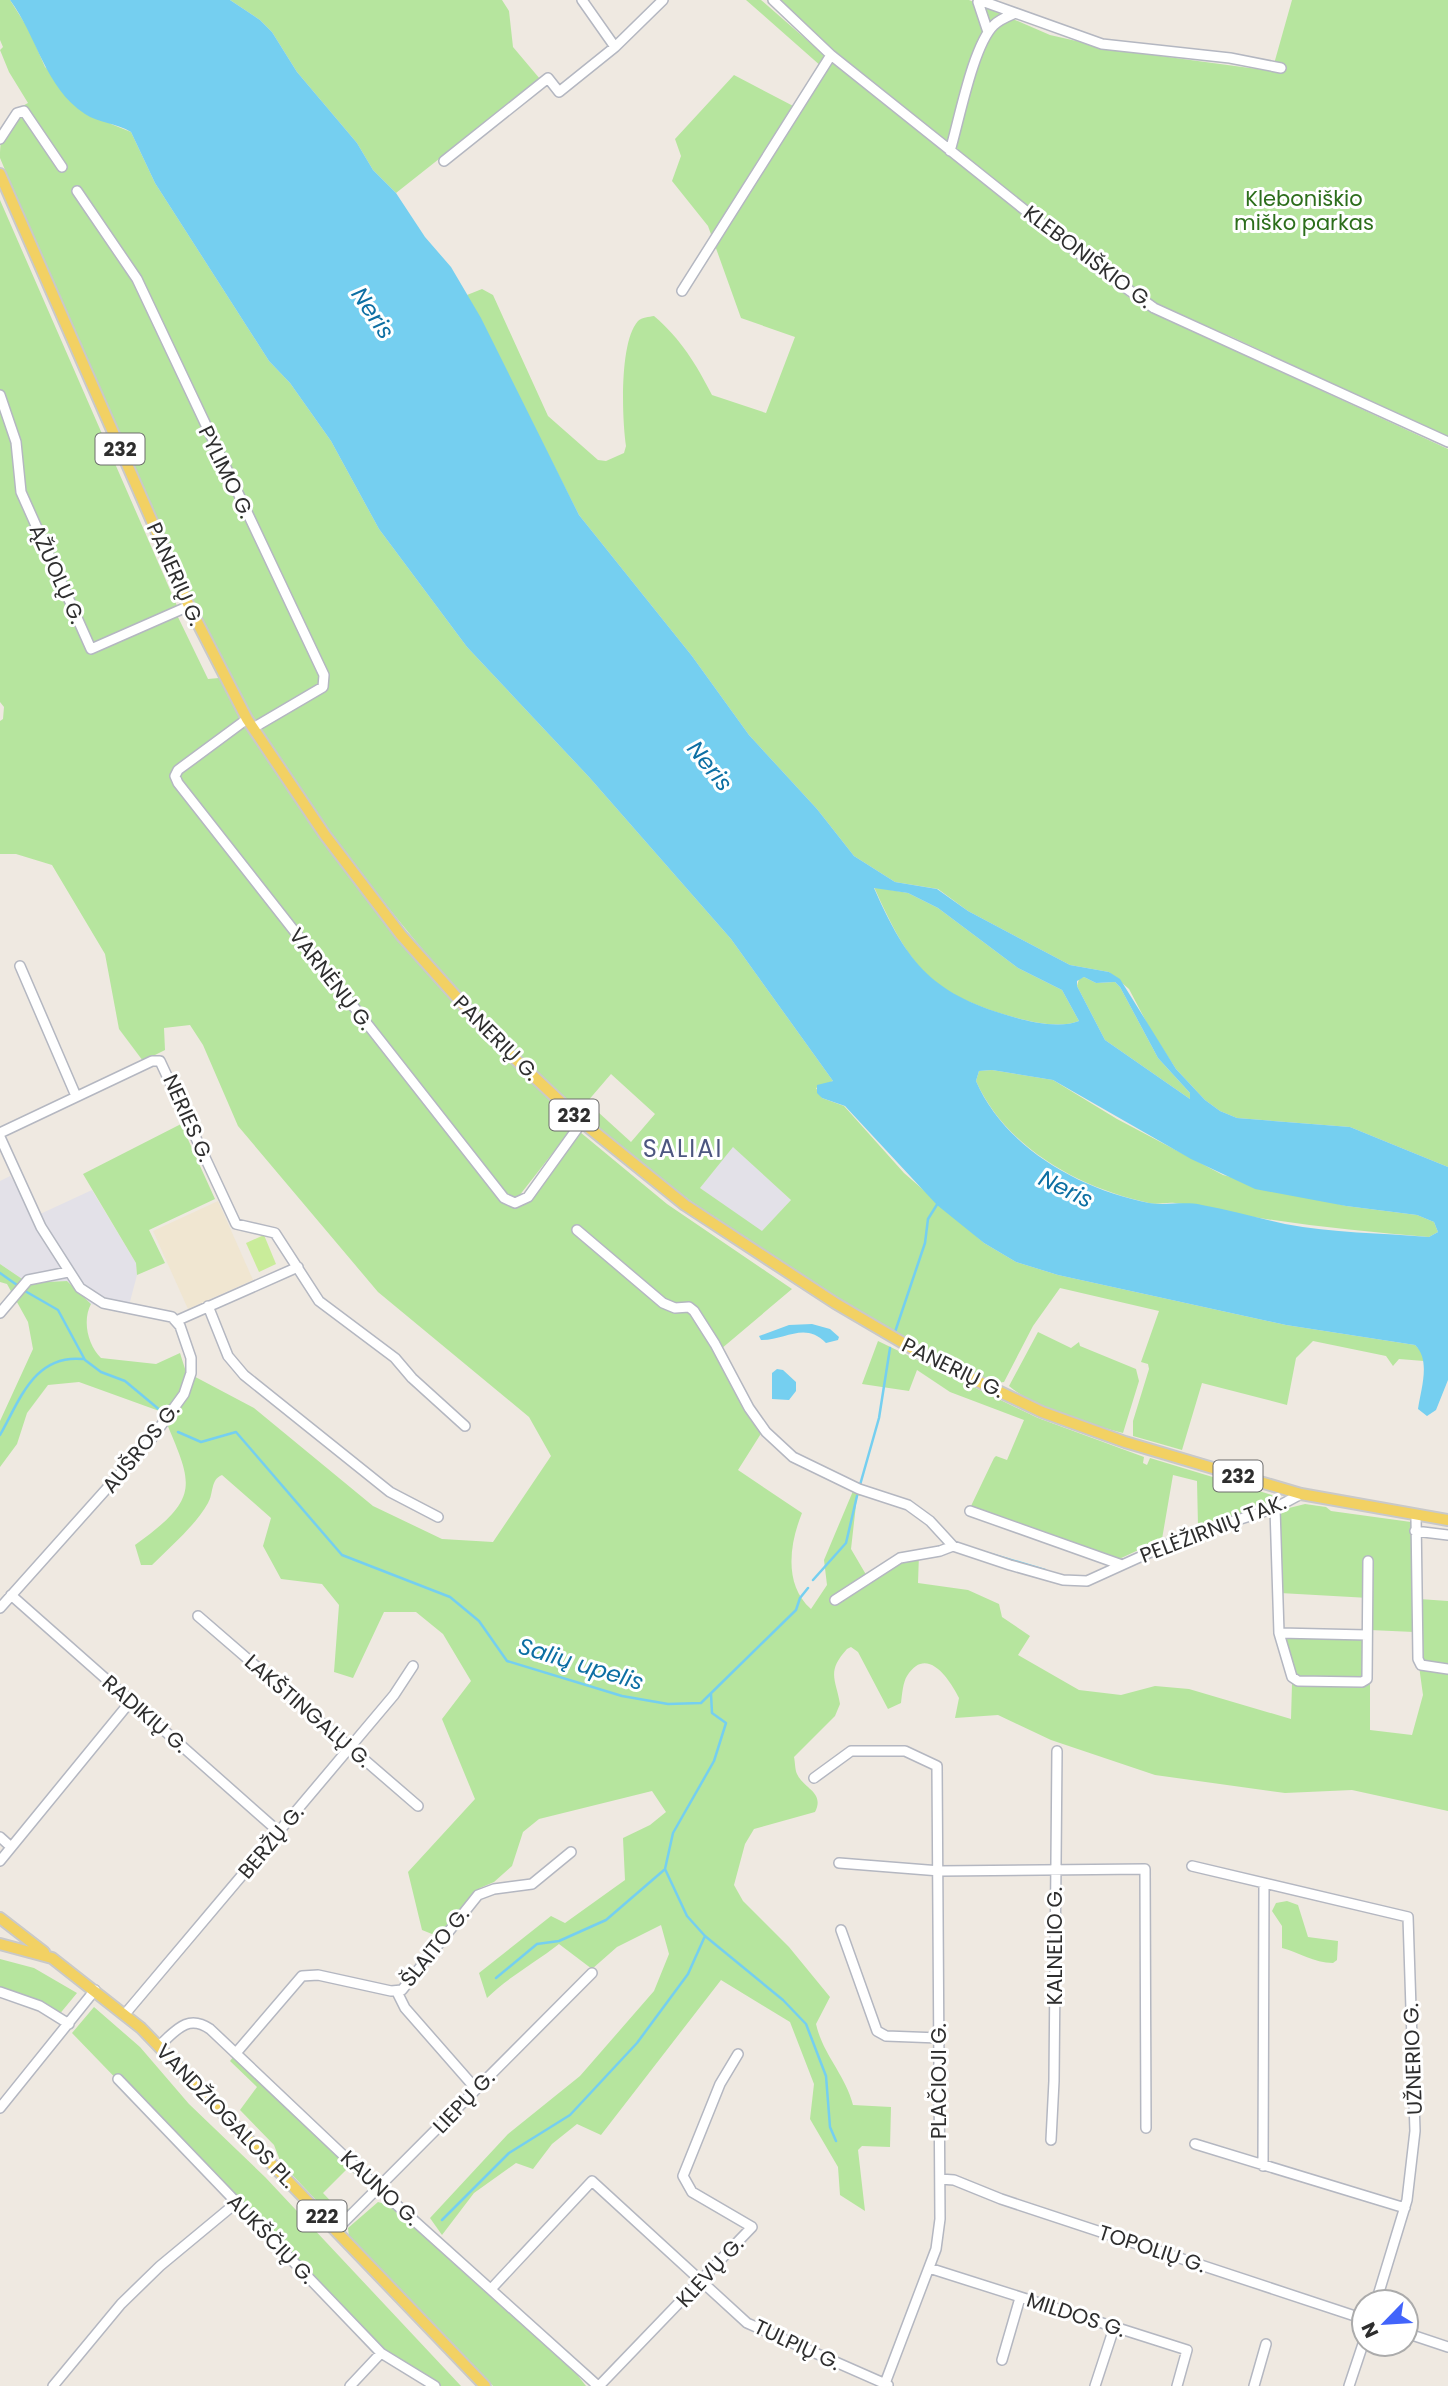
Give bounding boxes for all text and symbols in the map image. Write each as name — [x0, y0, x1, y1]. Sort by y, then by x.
park label: Kleboniškio miško parkas — [1234, 184, 1374, 237]
street label: KLEBONIŠKIO G. — [1018, 198, 1159, 315]
water label: Neris — [344, 281, 402, 345]
street label: PYLIMO G. — [192, 421, 261, 523]
road number: 232 — [96, 433, 144, 464]
street label: PANERIŲ G. — [140, 518, 211, 630]
street label: ĄŽUOLŲ G. — [23, 520, 92, 628]
water label: Neris — [680, 734, 740, 798]
street label: VARNĖNŲ G. — [282, 922, 380, 1036]
street label: PANERIŲ G. — [447, 988, 546, 1087]
street label: NERIES G. — [156, 1069, 221, 1166]
road number: 232 — [550, 1100, 598, 1130]
district label: SALIAI — [643, 1132, 723, 1165]
water label: Neris — [1034, 1162, 1098, 1216]
street label: PANERIŲ G. — [897, 1330, 1009, 1405]
street label: AUŠROS G. — [95, 1396, 186, 1499]
road number: 232 — [1214, 1460, 1262, 1492]
street label: PELĖŽIRNIŲ TAK. — [1136, 1487, 1290, 1570]
water label: Salių upelis — [514, 1630, 648, 1698]
street label: LAKŠTINGALŲ G. — [239, 1647, 378, 1774]
street label: RADIKIŲ G. — [96, 1668, 195, 1759]
street label: BERŽŲ G. — [231, 1799, 310, 1885]
street label: KALNELIO G. — [1040, 1887, 1069, 2005]
street label: ŠLAITO G. — [393, 1901, 476, 1993]
street label: UŽNERIO G. — [1396, 2003, 1429, 2115]
street label: PLAČIOJI G. — [924, 2023, 953, 2139]
street label: VANDŽIOGALOS PL. — [150, 2037, 303, 2194]
street label: LIEPŲ G. — [426, 2064, 501, 2140]
street label: KAUNO G. — [334, 2143, 426, 2232]
street label: AUKŠČIŲ G. — [221, 2187, 322, 2290]
road number: 222 — [298, 2200, 346, 2232]
street label: TOPOLIŲ G. — [1095, 2218, 1210, 2280]
street label: KLEVŲ G. — [669, 2230, 750, 2313]
street label: MILDOS G. — [1023, 2285, 1129, 2344]
north arrow — [1350, 2288, 1420, 2358]
street label: TULPIŲ G. — [749, 2312, 845, 2377]
text: N — [1355, 2318, 1385, 2342]

